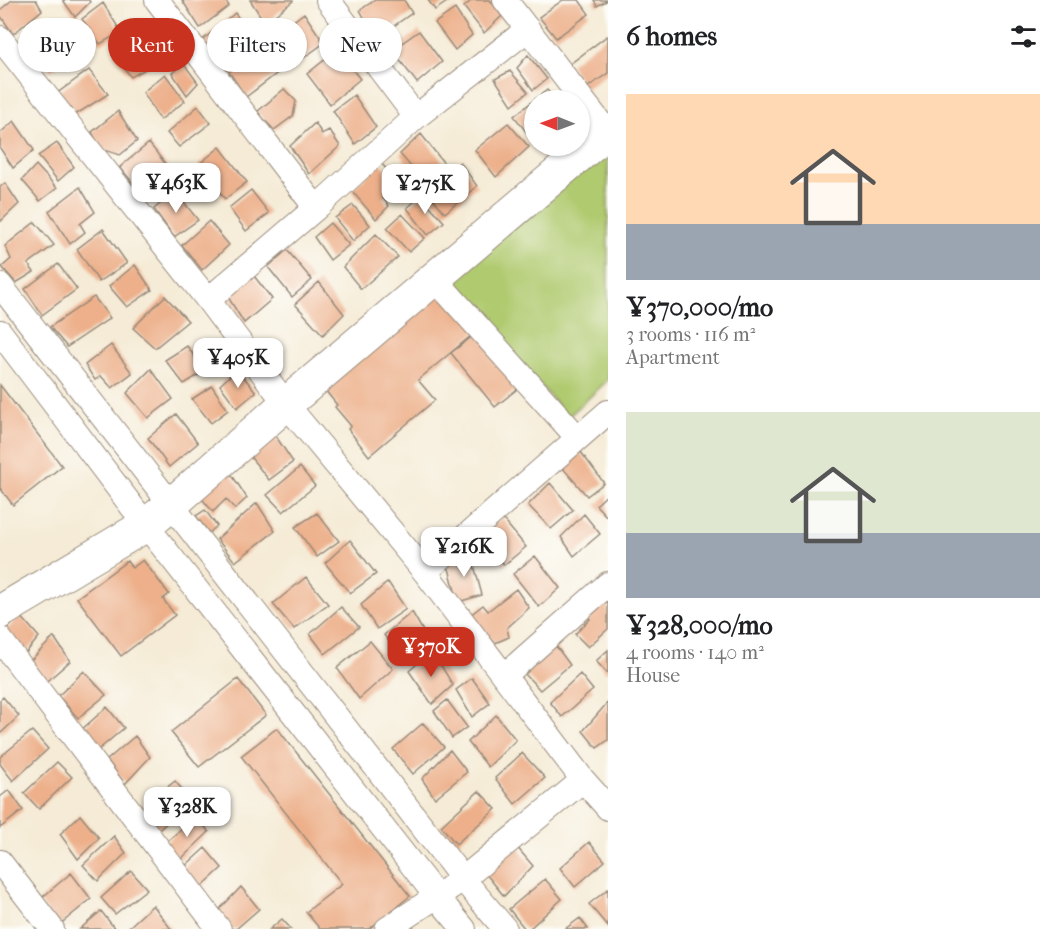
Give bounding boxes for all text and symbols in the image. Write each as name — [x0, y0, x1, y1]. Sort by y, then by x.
chip: Buy — [18, 18, 96, 72]
chip: Rent — [108, 18, 195, 72]
chip: Filters — [207, 18, 307, 72]
chip: New — [319, 18, 402, 72]
icon: filters — [1007, 20, 1040, 53]
text: 6 homes — [626, 21, 717, 52]
north arrow — [524, 90, 590, 156]
map controls — [524, 90, 590, 156]
icon: home — [779, 133, 887, 241]
pin: ¥463K — [134, 163, 218, 214]
pin: ¥275K — [383, 164, 467, 215]
text: ¥463K — [146, 171, 206, 194]
text: ¥275K — [396, 172, 454, 195]
text: ¥370,000/mo — [626, 292, 773, 323]
text: 3 rooms · 116 m² — [626, 323, 755, 346]
pin: ¥405K — [196, 338, 280, 389]
text: ¥405K — [207, 346, 269, 369]
text: Apartment — [626, 346, 720, 369]
icon: home — [779, 451, 887, 559]
pin: ¥216K — [422, 527, 506, 578]
text: ¥216K — [435, 535, 493, 558]
text: ¥328,000/mo — [626, 610, 773, 641]
pin: ¥370K — [389, 627, 473, 678]
text: ¥370K — [402, 635, 460, 658]
text: 4 rooms · 140 m² — [626, 641, 764, 664]
text: House — [626, 664, 680, 687]
pin: ¥328K — [145, 787, 229, 838]
text: ¥328K — [158, 795, 216, 818]

